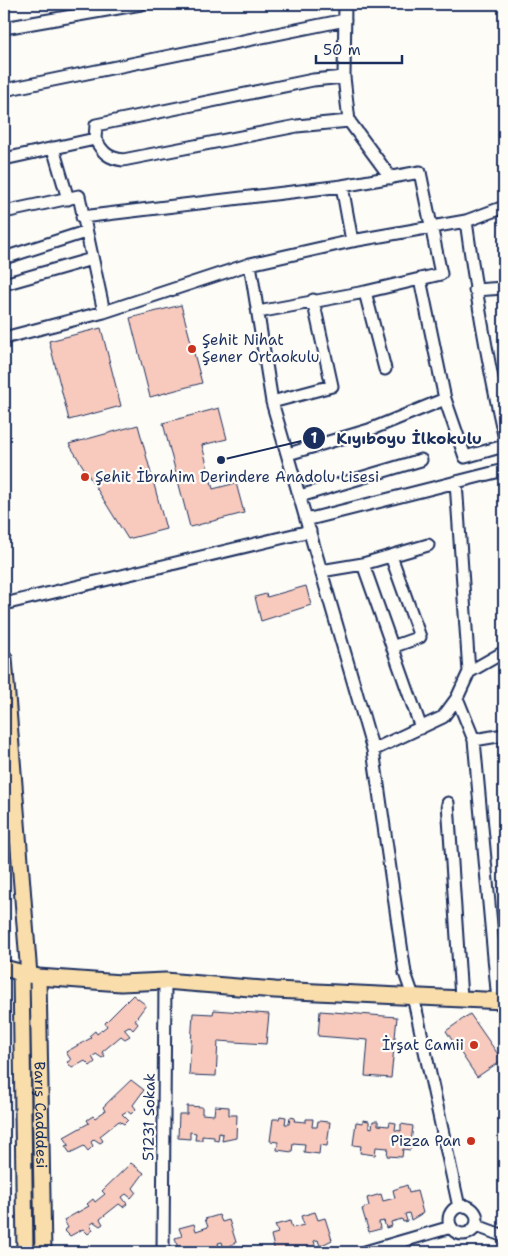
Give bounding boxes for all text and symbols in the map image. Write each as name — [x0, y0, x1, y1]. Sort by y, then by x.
scale bar — [316, 32, 402, 64]
text: 50 m — [323, 40, 361, 60]
place label: Şehit Nihat Şener Ortaokulu — [202, 330, 320, 367]
marker: Şehit Nihat Şener Ortaokulu — [186, 343, 198, 355]
callout: Kıyıboyu İlkokulu — [301, 423, 492, 454]
text: 1 — [311, 428, 318, 448]
text: Kıyıboyu İlkokulu — [336, 428, 482, 449]
place label: Şehit İbrahim Derindere Anadolu Lisesi — [95, 467, 379, 487]
marker: Şehit İbrahim Derindere Anadolu Lisesi — [79, 471, 91, 483]
place label: İrşat Camii — [382, 1035, 464, 1055]
marker: İrşat Camii — [468, 1039, 480, 1051]
street label: Barış Cadddesi — [30, 1061, 51, 1169]
street label: 51231 Sokak — [138, 1073, 160, 1161]
place label: Pizza Pan — [390, 1131, 461, 1151]
marker: Pizza Pan — [465, 1135, 477, 1147]

